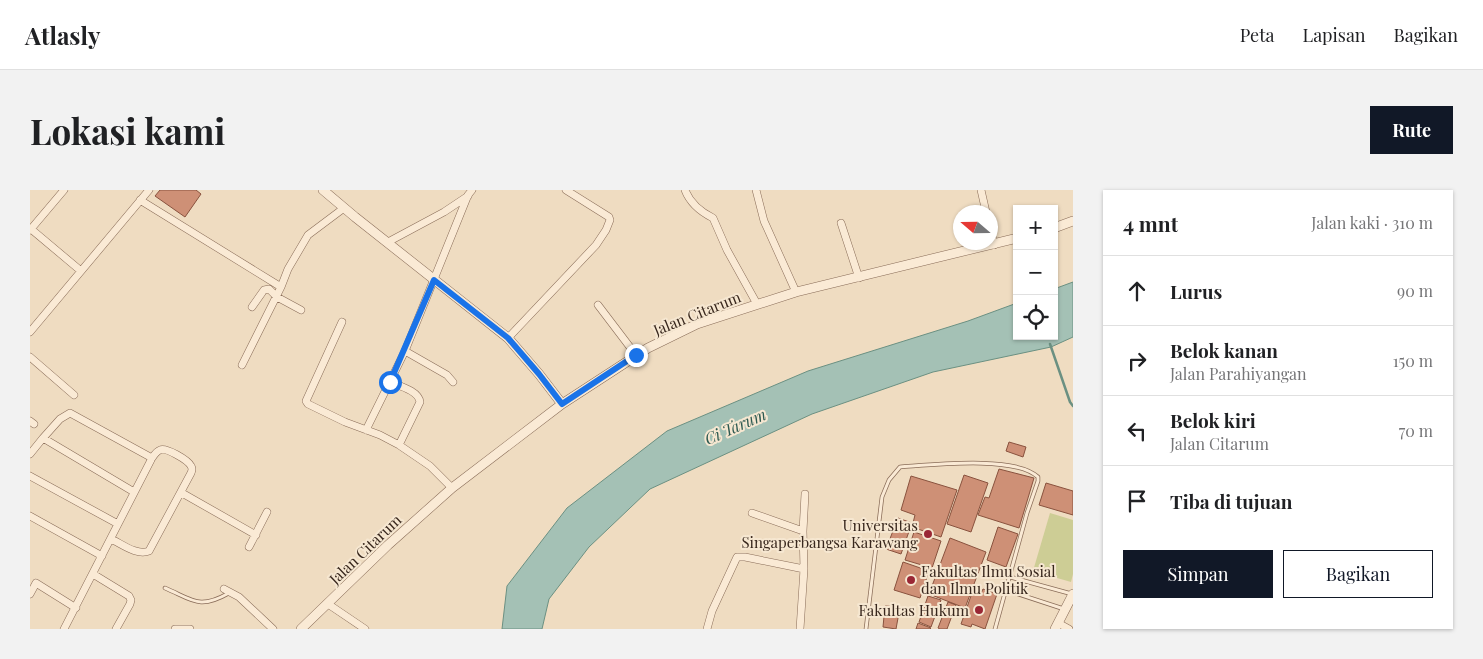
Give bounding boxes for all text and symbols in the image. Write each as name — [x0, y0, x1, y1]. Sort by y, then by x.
text: Atlasly — [25, 19, 100, 51]
text: Peta — [1240, 23, 1275, 47]
text: Lapisan — [1303, 23, 1366, 47]
text: Bagikan — [1394, 23, 1458, 47]
button: Rute — [1370, 106, 1453, 154]
text: Lokasi kami — [30, 107, 225, 154]
north arrow — [953, 205, 998, 250]
map controls — [1013, 205, 1058, 340]
button: + — [1013, 205, 1058, 250]
text: 4 mnt — [1123, 209, 1178, 237]
text: Jalan kaki · 310 m — [1311, 212, 1433, 233]
button: − — [1013, 250, 1058, 295]
icon: ahead — [1123, 277, 1151, 305]
text: Lurus — [1170, 278, 1222, 304]
text: 90 m — [1397, 280, 1433, 301]
street label: Jalan Citarum — [649, 286, 744, 340]
button: locate — [1013, 295, 1058, 340]
text: Belok kanan — [1170, 337, 1278, 363]
route end — [625, 344, 648, 367]
icon: right — [1123, 347, 1151, 375]
text: 150 m — [1393, 350, 1433, 371]
text: Jalan Parahiyangan — [1170, 363, 1306, 384]
route start — [379, 371, 402, 394]
water label: Ci Tarum — [701, 403, 769, 449]
text: Belok kiri — [1170, 407, 1256, 433]
icon: left — [1123, 417, 1151, 445]
text: 70 m — [1399, 420, 1433, 441]
text: Jalan Citarum — [1170, 433, 1269, 454]
icon: arrive — [1123, 487, 1151, 515]
text: Tiba di tujuan — [1170, 488, 1292, 514]
street label: Jalan Citarum — [324, 509, 406, 589]
place label: Universitas Singaperbangsa Karawang — [741, 515, 918, 552]
marker: Universitas Singaperbangsa Karawang — [922, 528, 934, 540]
button: Simpan — [1123, 550, 1273, 598]
button: Bagikan — [1283, 550, 1433, 598]
place label: Fakultas Ilmu Sosial dan Ilmu Politik — [921, 561, 1056, 598]
marker: Fakultas Ilmu Sosial dan Ilmu Politik — [905, 574, 917, 586]
place label: Fakultas Hukum — [859, 600, 970, 620]
marker: Fakultas Hukum — [973, 604, 985, 616]

